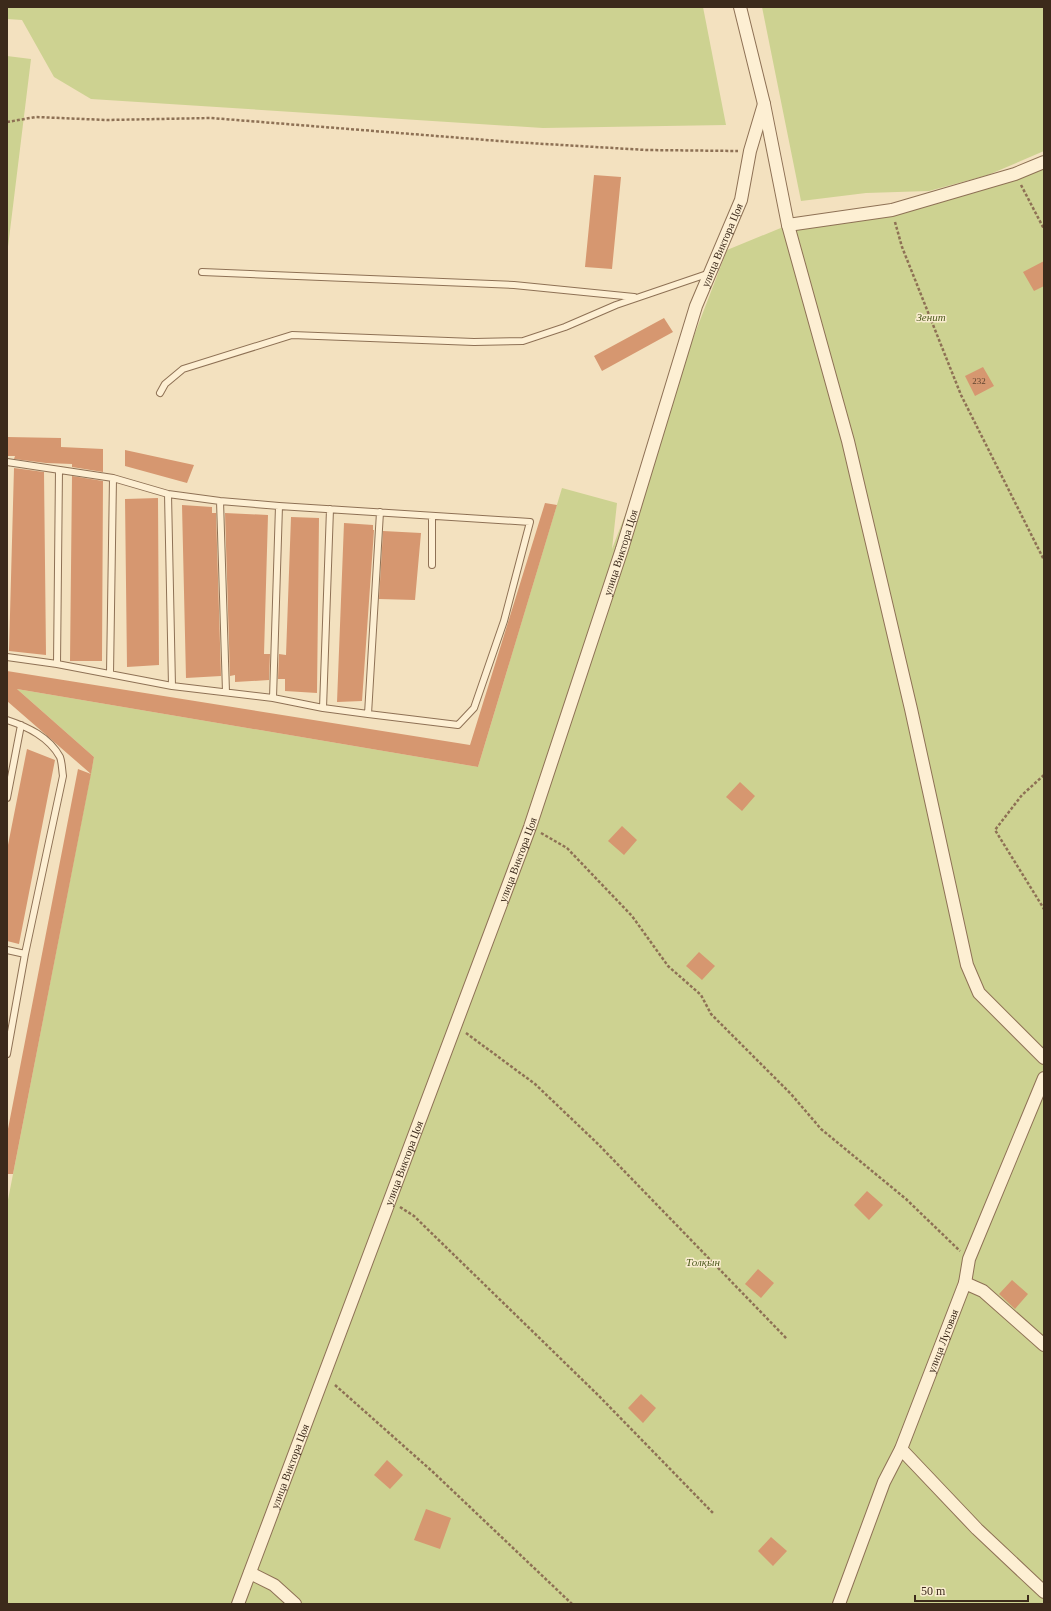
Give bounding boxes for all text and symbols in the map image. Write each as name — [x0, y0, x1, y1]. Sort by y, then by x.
street label: улица Виктора Цоя — [699, 201, 745, 289]
park label: Зенит — [916, 311, 946, 323]
house number: 232 — [972, 376, 986, 386]
street label: улица Виктора Цоя — [601, 508, 640, 597]
street label: улица Виктора Цоя — [496, 816, 539, 904]
street label: улица Виктора Цоя — [382, 1119, 425, 1207]
park label: Толқын — [686, 1256, 720, 1268]
street label: улица Луговая — [925, 1307, 960, 1375]
street label: улица Виктора Цоя — [268, 1422, 311, 1511]
scale bar — [915, 1577, 1028, 1603]
text: 50 m — [921, 1584, 946, 1598]

